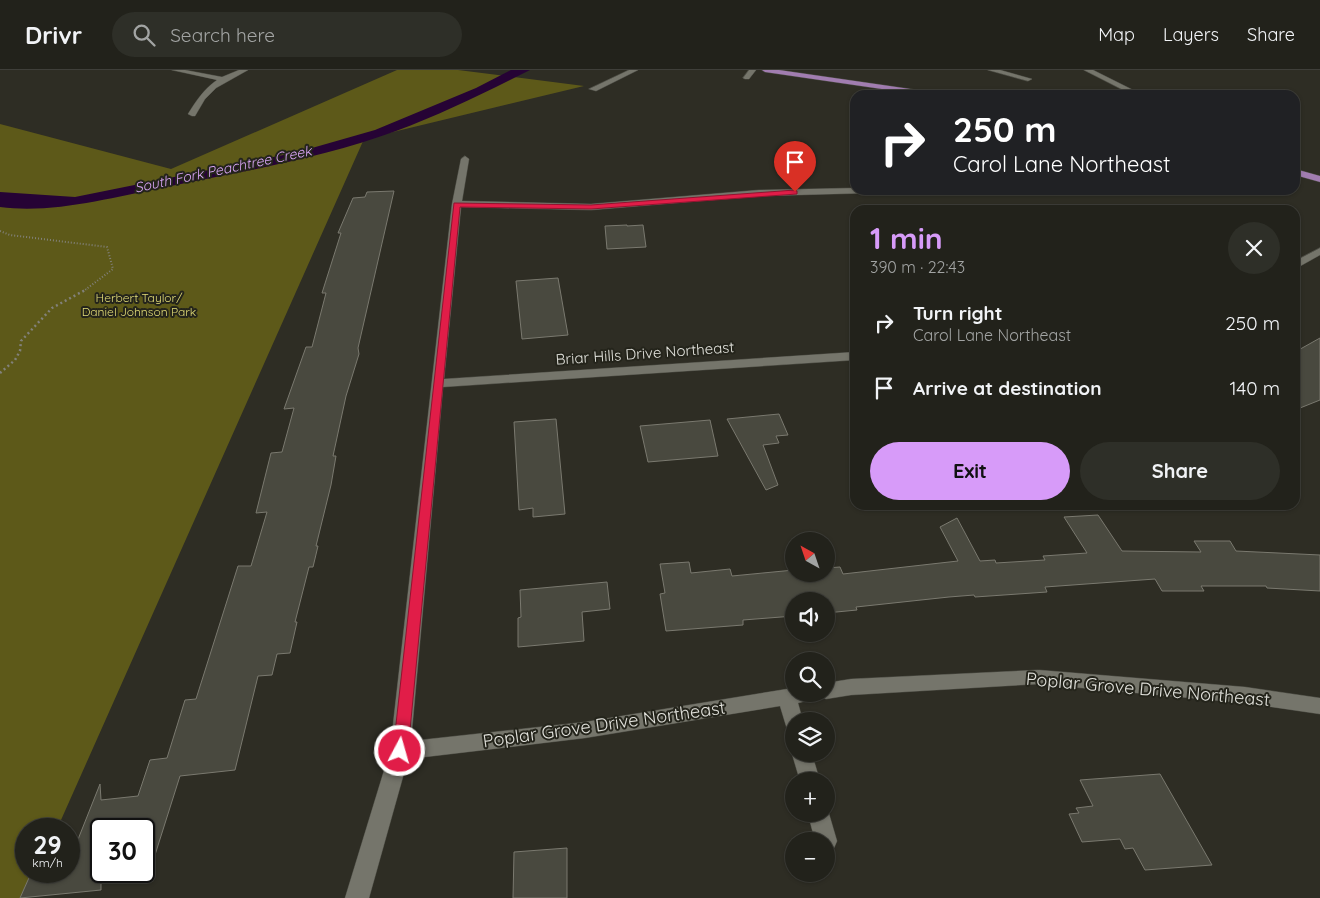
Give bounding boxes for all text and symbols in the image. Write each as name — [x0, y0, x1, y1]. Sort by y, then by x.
search box — [112, 12, 462, 57]
text: Drivr — [25, 20, 82, 50]
icon: search — [130, 21, 158, 49]
text: Search here — [170, 23, 275, 47]
text: Map — [1098, 23, 1135, 46]
text: Layers — [1163, 23, 1219, 46]
text: Share — [1247, 23, 1295, 46]
text: 250 m — [953, 107, 1057, 151]
icon: right — [870, 110, 935, 175]
water label: South Fork Peachtree Creek — [133, 141, 315, 197]
pin — [774, 141, 816, 192]
icon: arrive — [781, 148, 809, 176]
text: Carol Lane Northeast — [953, 150, 1171, 178]
text: 1 min — [870, 219, 943, 257]
button: close — [1228, 222, 1280, 274]
text: 390 m · 22:43 — [870, 257, 965, 277]
park label: Herbert Taylor/ Daniel Johnson Park — [82, 290, 196, 319]
text: Turn right — [913, 301, 1002, 325]
icon: right — [870, 309, 898, 337]
text: 250 m — [1225, 311, 1280, 335]
text: Carol Lane Northeast — [913, 325, 1071, 345]
street label: Briar Hills Drive Northeast — [555, 337, 735, 369]
icon: arrive — [870, 374, 898, 402]
text: Arrive at destination — [913, 376, 1102, 400]
text: 140 m — [1229, 376, 1280, 400]
button: Exit — [870, 442, 1070, 500]
button: Share — [1080, 442, 1280, 500]
north arrow — [785, 532, 835, 582]
map controls — [785, 532, 835, 882]
button: sound — [785, 592, 835, 642]
button: search — [785, 652, 835, 702]
street label: Poplar Grove Drive Northeast — [1025, 667, 1271, 711]
street label: Poplar Grove Drive Northeast — [481, 696, 727, 752]
button: layers — [785, 712, 835, 762]
position arrow — [373, 724, 425, 776]
button: + — [785, 772, 835, 822]
speed limit sign: 30 — [90, 818, 155, 883]
text: 29 — [33, 829, 62, 860]
button: − — [785, 832, 835, 882]
text: km/h — [32, 855, 63, 870]

